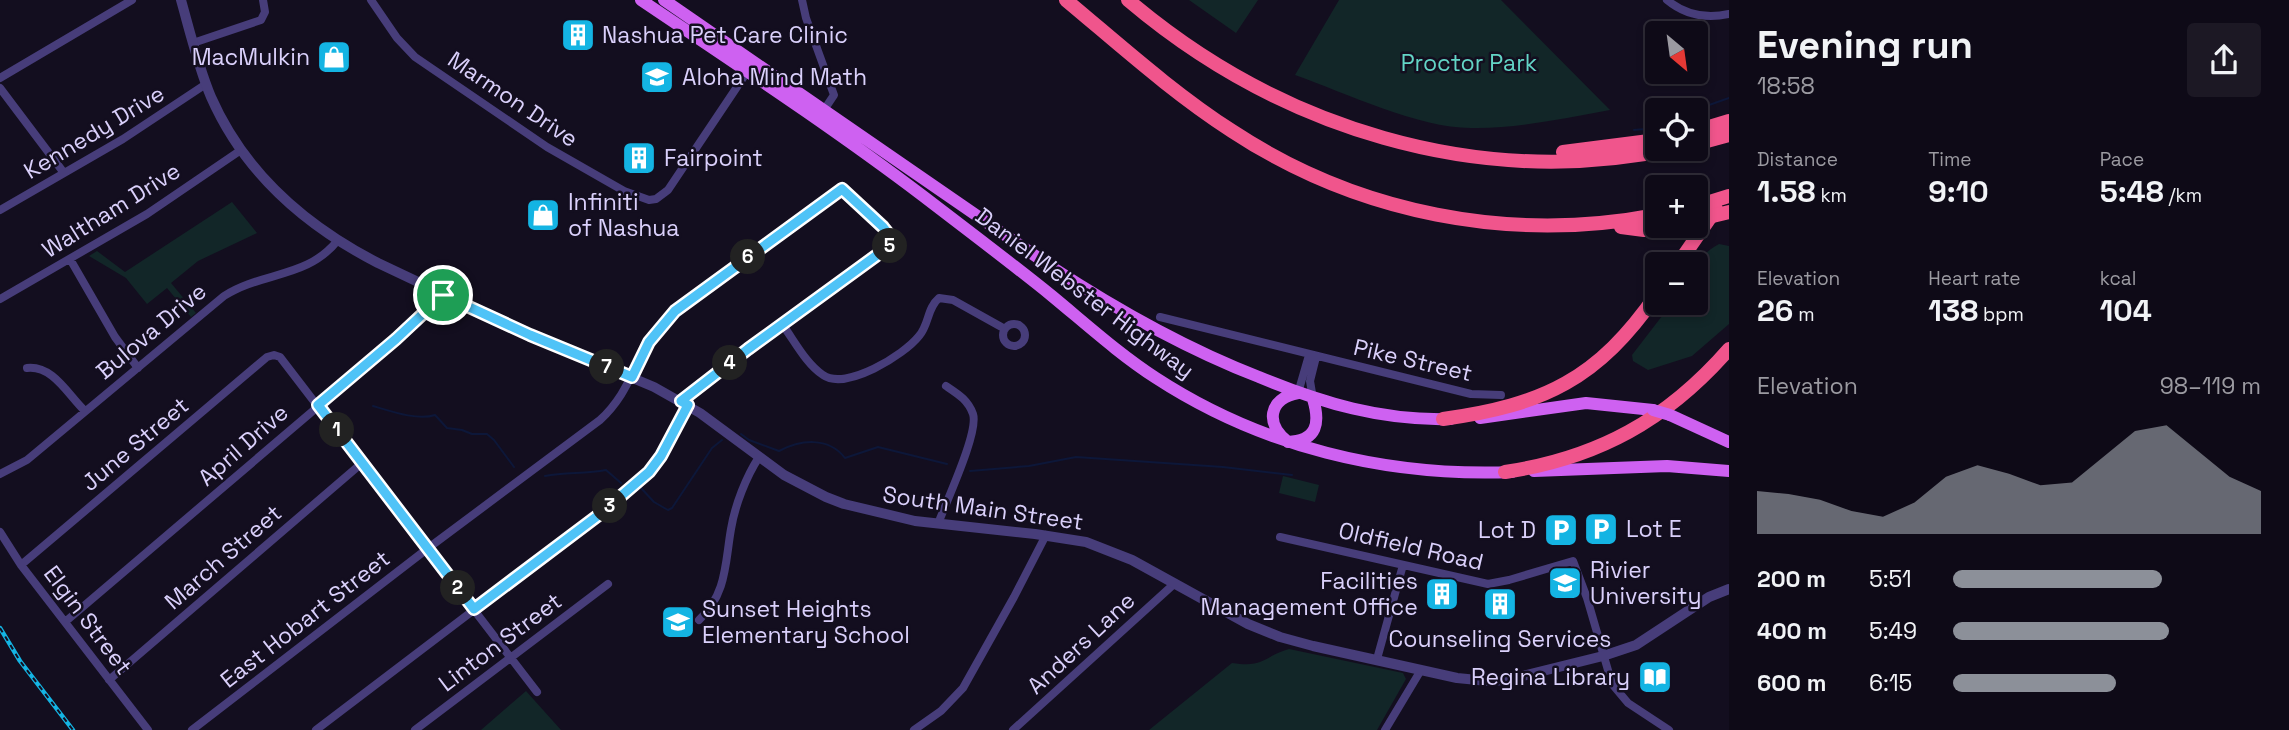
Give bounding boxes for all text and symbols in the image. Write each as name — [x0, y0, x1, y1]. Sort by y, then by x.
building icon: Nashua Pet Care Clinic — [559, 16, 597, 54]
place label: Nashua Pet Care Clinic — [602, 20, 848, 50]
north arrow — [1645, 21, 1708, 84]
map controls — [1645, 21, 1708, 315]
text: Evening run — [1757, 21, 1973, 69]
button: share — [2187, 23, 2261, 97]
shop icon: MacMulkin — [315, 38, 353, 76]
place label: MacMulkin — [192, 42, 310, 72]
street label: Marmon Drive — [442, 44, 584, 154]
park label: Proctor Park — [1401, 48, 1537, 78]
school or university icon: Aloha Mind Math — [638, 58, 676, 96]
place label: Aloha Mind Math — [682, 62, 867, 92]
text: 18:58 — [1757, 71, 1815, 101]
street label: Kennedy Drive — [18, 78, 170, 186]
button: locate — [1645, 98, 1708, 161]
building icon: Fairpoint — [620, 139, 658, 177]
place label: Fairpoint — [664, 143, 763, 173]
text: Distance — [1757, 147, 1838, 172]
text: Time — [1928, 147, 1972, 172]
text: Pace — [2100, 147, 2144, 172]
street label: Waltham Drive — [36, 156, 186, 264]
text: 1.58 — [1757, 172, 1816, 211]
text: 9:10 — [1928, 172, 1989, 211]
text: 5:48 — [2100, 172, 2164, 211]
button: + — [1645, 175, 1708, 238]
text: km — [1816, 183, 1847, 208]
text: /km — [2164, 183, 2202, 208]
place label: Infiniti of Nashua — [568, 187, 680, 243]
shop icon: Infiniti of Nashua — [524, 196, 562, 234]
street label: Daniel Webster Highway — [970, 201, 1200, 385]
pin: 5 — [872, 229, 908, 264]
text: 5 — [884, 233, 895, 258]
pin: 6 — [730, 240, 766, 274]
text: 6 — [742, 244, 753, 269]
button: − — [1645, 252, 1708, 315]
pin — [413, 265, 473, 325]
text: Elevation — [1757, 266, 1840, 291]
text: Heart rate — [1928, 266, 2021, 291]
text: kcal — [2100, 266, 2136, 291]
street label: Bulova Drive — [90, 276, 212, 386]
icon: arrive — [424, 276, 462, 314]
text: 26 — [1757, 291, 1793, 330]
text: 138 — [1928, 291, 1978, 330]
text: 104 — [2100, 291, 2152, 330]
text: m — [1793, 302, 1815, 327]
text: bpm — [1978, 302, 2024, 327]
street label: Pike Street — [1351, 332, 1475, 388]
pin: 4 — [712, 346, 748, 380]
pin: 7 — [590, 350, 624, 384]
text: 4 — [723, 350, 736, 375]
text: 7 — [601, 354, 612, 379]
text: Elevation — [1757, 371, 1858, 401]
text: 98–119 m — [2160, 371, 2261, 401]
street label: June Street — [75, 390, 195, 498]
street label: April Drive — [192, 398, 294, 492]
pin: 1 — [320, 412, 354, 448]
text: 1 — [332, 417, 341, 442]
street label: South Main Street — [881, 479, 1085, 537]
pin: 3 — [592, 489, 628, 524]
text: 3 — [604, 493, 615, 518]
street label: March Street — [158, 498, 288, 616]
parking icon: Lot E — [1582, 510, 1620, 548]
parking icon: Lot D — [1542, 511, 1580, 549]
place label: Lot E — [1626, 514, 1682, 544]
street label: Oldfield Road — [1336, 515, 1486, 577]
place label: Lot D — [1478, 515, 1536, 545]
street label: East Hobart Street — [214, 543, 396, 695]
place label: Rivier University — [1590, 555, 1701, 611]
street label: Elgin Street — [37, 559, 139, 681]
school or university icon: Rivier University — [1546, 564, 1584, 602]
text: 200 m — [1757, 564, 1826, 594]
text: 5:51 — [1869, 564, 1912, 594]
place label: Facilities Management Office — [1200, 566, 1418, 622]
pin: 2 — [440, 570, 476, 606]
text: 2 — [452, 575, 463, 600]
building icon: Facilities Management Office — [1423, 575, 1461, 613]
street label: Anders Lane — [1021, 585, 1141, 701]
building icon: Counseling Services — [1481, 585, 1519, 623]
street label: Linton Street — [432, 586, 568, 698]
place label: Sunset Heights Elementary School — [702, 594, 910, 650]
school or university icon: Sunset Heights Elementary School — [659, 603, 697, 641]
text: 400 m — [1757, 616, 1827, 646]
text: 5:49 — [1869, 616, 1917, 646]
place label: Counseling Services — [1389, 624, 1611, 654]
library icon: Regina Library — [1636, 658, 1674, 696]
place label: Regina Library — [1471, 662, 1630, 692]
text: 600 m — [1757, 668, 1827, 698]
text: 6:15 — [1869, 668, 1912, 698]

